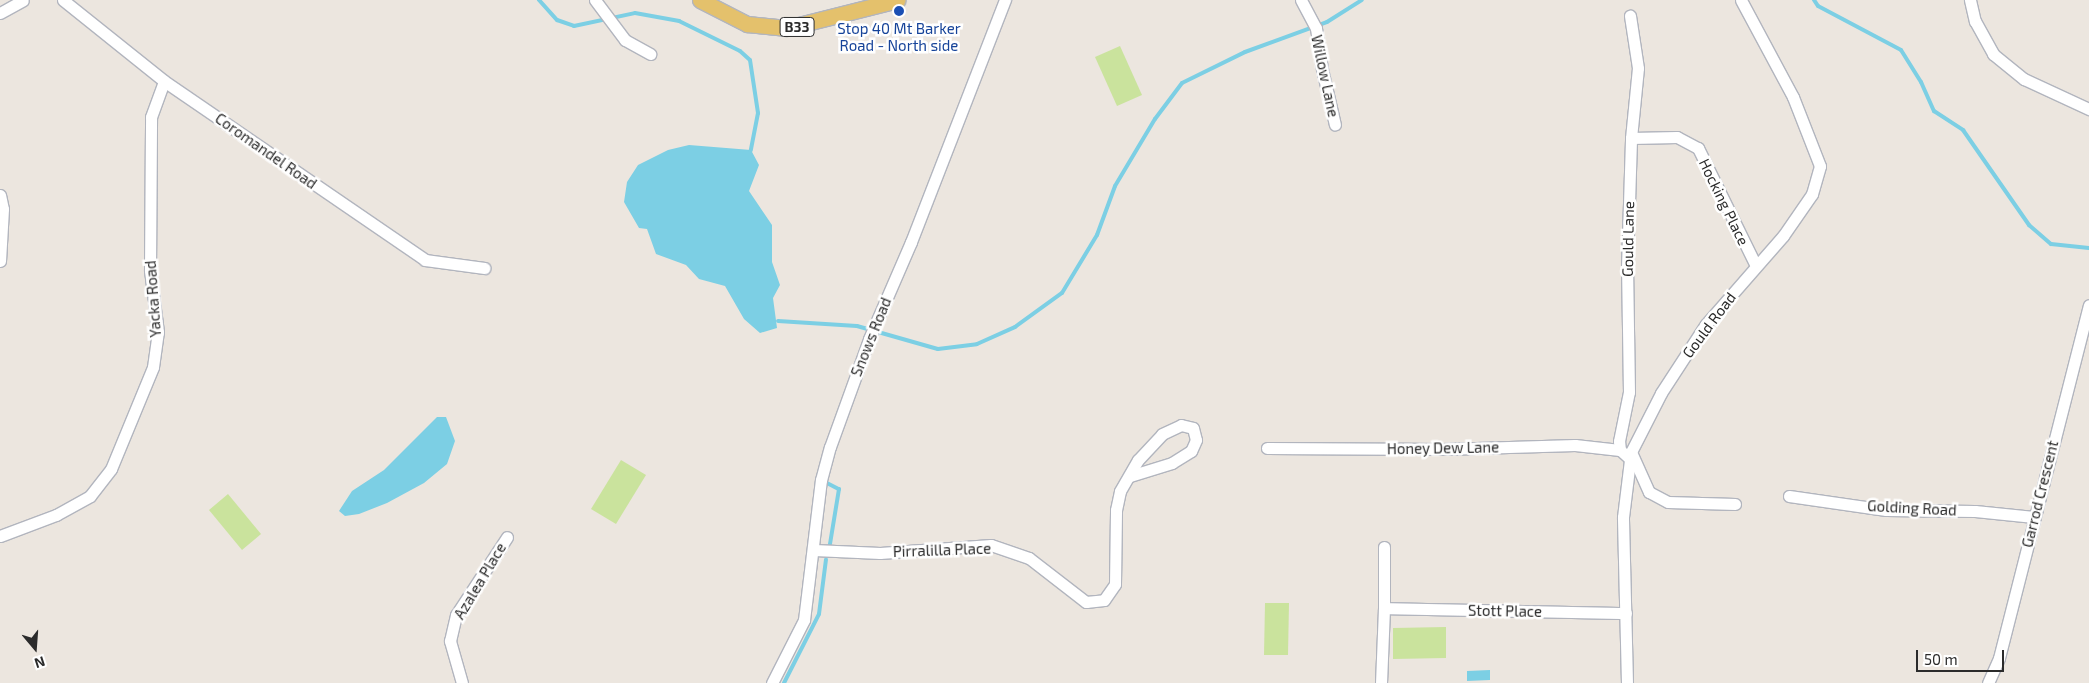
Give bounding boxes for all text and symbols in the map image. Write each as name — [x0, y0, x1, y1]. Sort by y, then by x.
marker: Stop 40 Mt Barker Road - North side — [893, 5, 905, 17]
road number: B33 — [780, 16, 814, 38]
place label: Stop 40 Mt Barker Road - North side — [837, 19, 961, 54]
street label: Willow Lane — [1307, 33, 1343, 119]
street label: Coromandel Road — [211, 109, 321, 193]
street label: Hocking Place — [1695, 156, 1753, 248]
street label: Gould Lane — [1618, 201, 1638, 277]
street label: Yacka Road — [141, 260, 165, 338]
street label: Gould Road — [1679, 289, 1739, 361]
street label: Snows Road — [847, 295, 895, 379]
street label: Honey Dew Lane — [1386, 438, 1500, 458]
street label: Garrod Crescent — [2018, 439, 2062, 549]
street label: Golding Road — [1867, 497, 1957, 519]
street label: Azalea Place — [450, 539, 510, 623]
street label: Pirralilla Place — [893, 539, 991, 561]
street label: Stott Place — [1468, 601, 1542, 621]
north arrow — [10, 623, 60, 673]
scale bar — [1919, 640, 2006, 672]
text: 50 m — [1924, 650, 1958, 668]
text: N — [32, 653, 47, 672]

